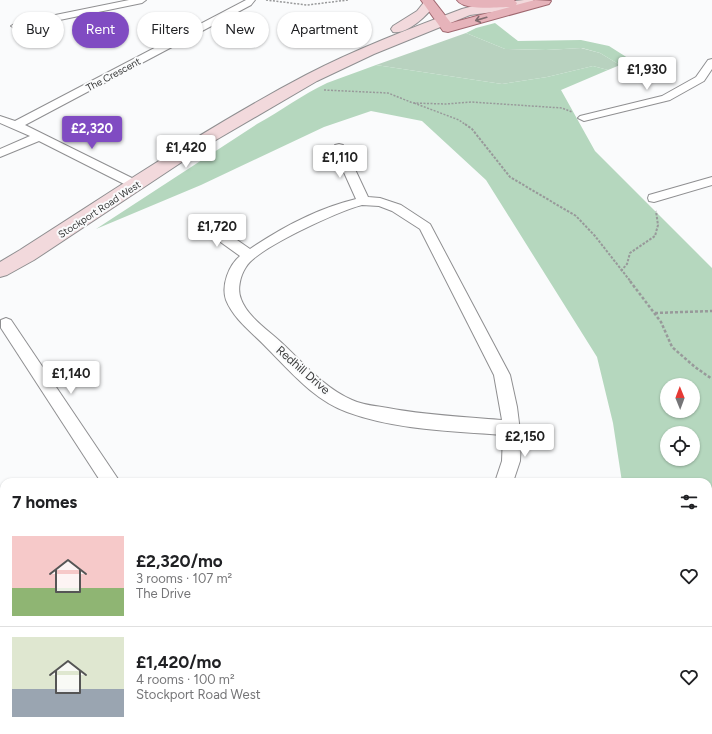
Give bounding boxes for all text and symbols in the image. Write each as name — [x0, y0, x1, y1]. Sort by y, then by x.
chip: Buy — [12, 12, 64, 48]
chip: Rent — [72, 12, 129, 48]
chip: Filters — [137, 12, 203, 48]
chip: New — [211, 12, 269, 48]
chip: Apartment — [277, 12, 372, 48]
one-way arrow — [475, 16, 488, 24]
street label: The Crescent — [84, 55, 143, 94]
pin: £1,930 — [614, 57, 680, 91]
text: £1,930 — [627, 62, 667, 77]
pin: £2,320 — [59, 116, 125, 150]
text: £2,320 — [71, 121, 113, 136]
pin: £1,420 — [153, 135, 219, 169]
text: £1,420 — [166, 140, 206, 155]
pin: £1,110 — [307, 145, 373, 179]
text: £1,110 — [322, 150, 358, 165]
street label: Stockport Road West — [56, 178, 143, 241]
pin: £1,720 — [184, 214, 250, 248]
text: £1,720 — [197, 219, 237, 234]
street label: Redhill Drive — [273, 343, 333, 397]
pin: £1,140 — [38, 361, 104, 395]
text: £1,140 — [52, 366, 90, 381]
north arrow — [660, 378, 700, 418]
map controls — [660, 378, 700, 466]
pin: £2,150 — [492, 424, 558, 458]
button: locate — [660, 426, 700, 466]
text: £2,150 — [505, 429, 545, 444]
icon: filters — [678, 491, 700, 513]
text: 7 homes — [12, 492, 77, 512]
text: £2,320/mo — [136, 551, 223, 571]
icon: home — [44, 552, 92, 600]
icon: heart — [678, 565, 700, 587]
text: 3 rooms · 107 m² — [136, 571, 232, 586]
text: The Drive — [136, 586, 191, 601]
text: £1,420/mo — [136, 652, 221, 672]
icon: home — [44, 653, 92, 701]
icon: heart — [678, 666, 700, 688]
text: 4 rooms · 100 m² — [136, 672, 235, 687]
text: Stockport Road West — [136, 687, 261, 702]

